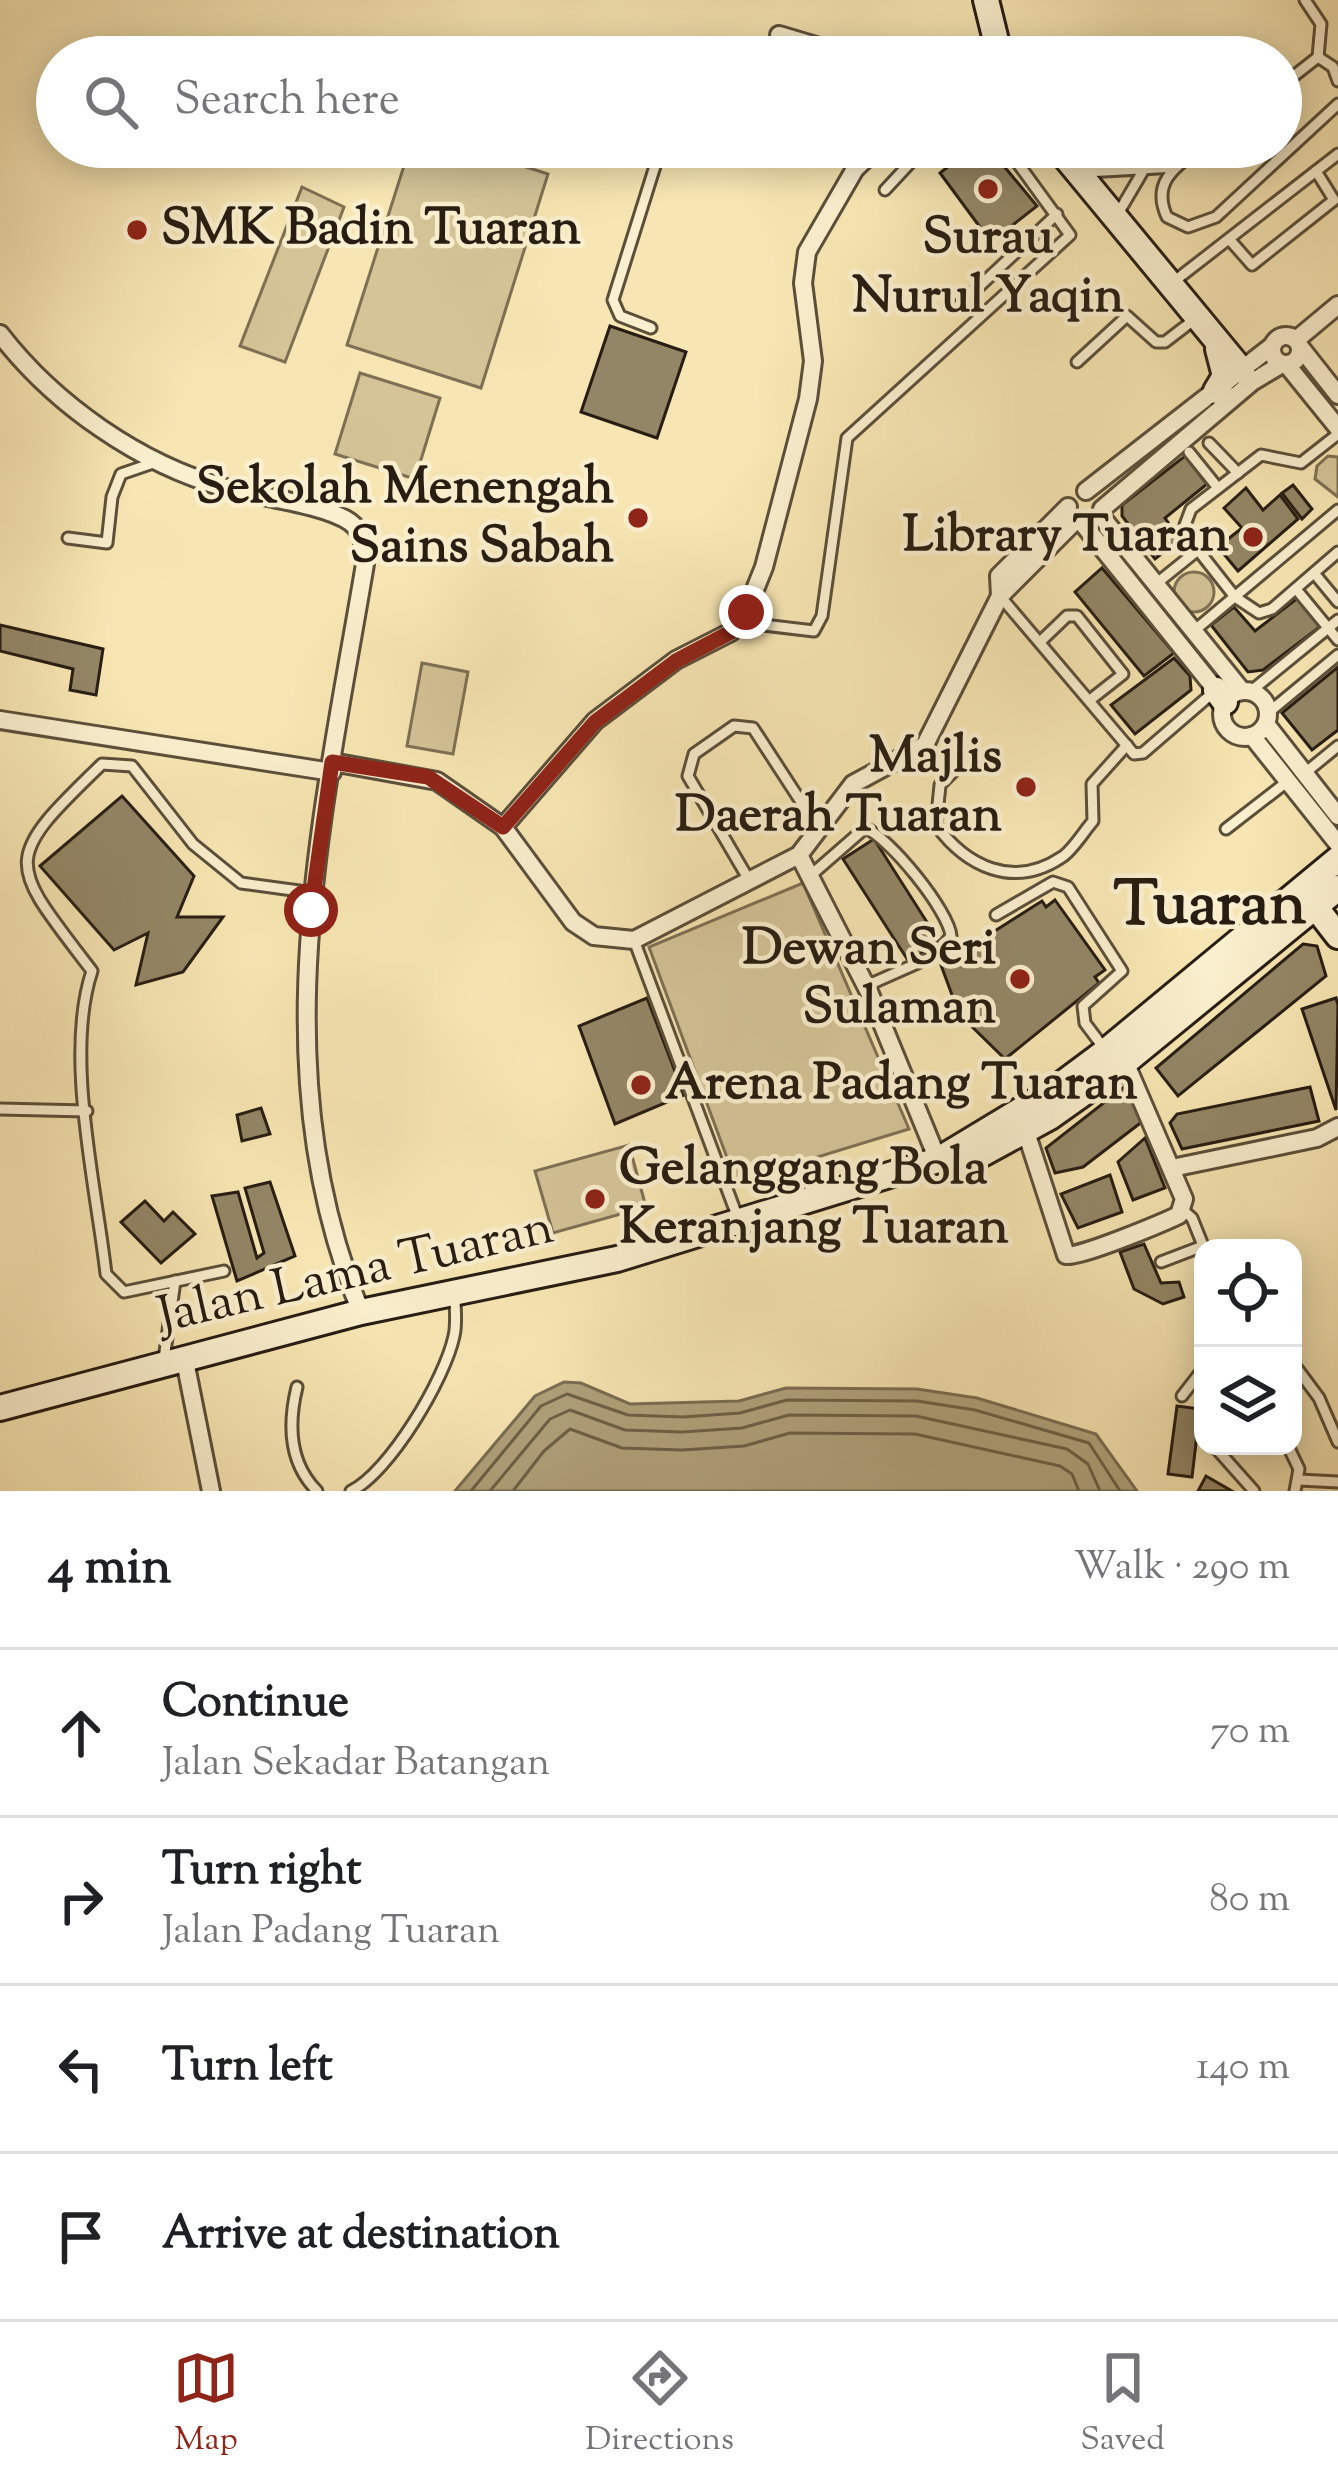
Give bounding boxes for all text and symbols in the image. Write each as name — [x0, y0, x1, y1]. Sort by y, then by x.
search box — [36, 36, 1302, 168]
icon: search — [78, 69, 144, 135]
text: Search here — [174, 70, 400, 135]
marker: Surau Nurul Yaqin — [975, 176, 1001, 202]
place label: SMK Badin Tuaran — [161, 194, 581, 267]
place label: Surau Nurul Yaqin — [852, 203, 1124, 335]
marker: SMK Badin Tuaran — [124, 217, 150, 243]
place label: Sekolah Menengah Sains Sabah — [196, 453, 614, 585]
place label: Library Tuaran — [903, 501, 1229, 574]
marker: Sekolah Menengah Sains Sabah — [625, 505, 651, 531]
marker: Library Tuaran — [1240, 524, 1266, 550]
route end — [719, 585, 773, 639]
place label: Majlis Daerah Tuaran — [675, 722, 1002, 854]
marker: Majlis Daerah Tuaran — [1013, 774, 1039, 800]
district label: Tuaran — [1113, 863, 1307, 953]
route start — [284, 883, 338, 937]
place label: Dewan Seri Sulaman — [742, 914, 997, 1046]
marker: Dewan Seri Sulaman — [1007, 966, 1033, 992]
place label: Arena Padang Tuaran — [665, 1049, 1138, 1122]
marker: Arena Padang Tuaran — [628, 1072, 654, 1098]
place label: Gelanggang Bola Keranjang Tuaran — [619, 1134, 1009, 1266]
marker: Gelanggang Bola Keranjang Tuaran — [582, 1186, 608, 1212]
street label: Jalan Lama Tuaran — [148, 1193, 561, 1356]
map controls — [1194, 1239, 1302, 1455]
button: locate — [1194, 1239, 1302, 1347]
button: layers — [1194, 1347, 1302, 1455]
text: 4 min — [48, 1533, 171, 1606]
text: Walk · 290 m — [1074, 1541, 1290, 1597]
text: Continue — [162, 1672, 349, 1737]
icon: ahead — [48, 1700, 114, 1766]
text: 70 m — [1210, 1705, 1290, 1761]
text: Jalan Sekadar Batangan — [162, 1737, 550, 1793]
text: Turn right — [162, 1840, 361, 1905]
icon: right — [48, 1868, 114, 1934]
text: 80 m — [1209, 1873, 1290, 1929]
text: Jalan Padang Tuaran — [162, 1905, 500, 1961]
icon: left — [48, 2036, 114, 2102]
text: Turn left — [162, 2036, 333, 2101]
text: 140 m — [1196, 2041, 1290, 2097]
icon: arrive — [48, 2204, 114, 2270]
text: Arrive at destination — [162, 2204, 560, 2269]
tab: Map — [173, 2345, 239, 2465]
tab: Directions — [585, 2345, 734, 2465]
tab: Saved — [1080, 2345, 1165, 2465]

